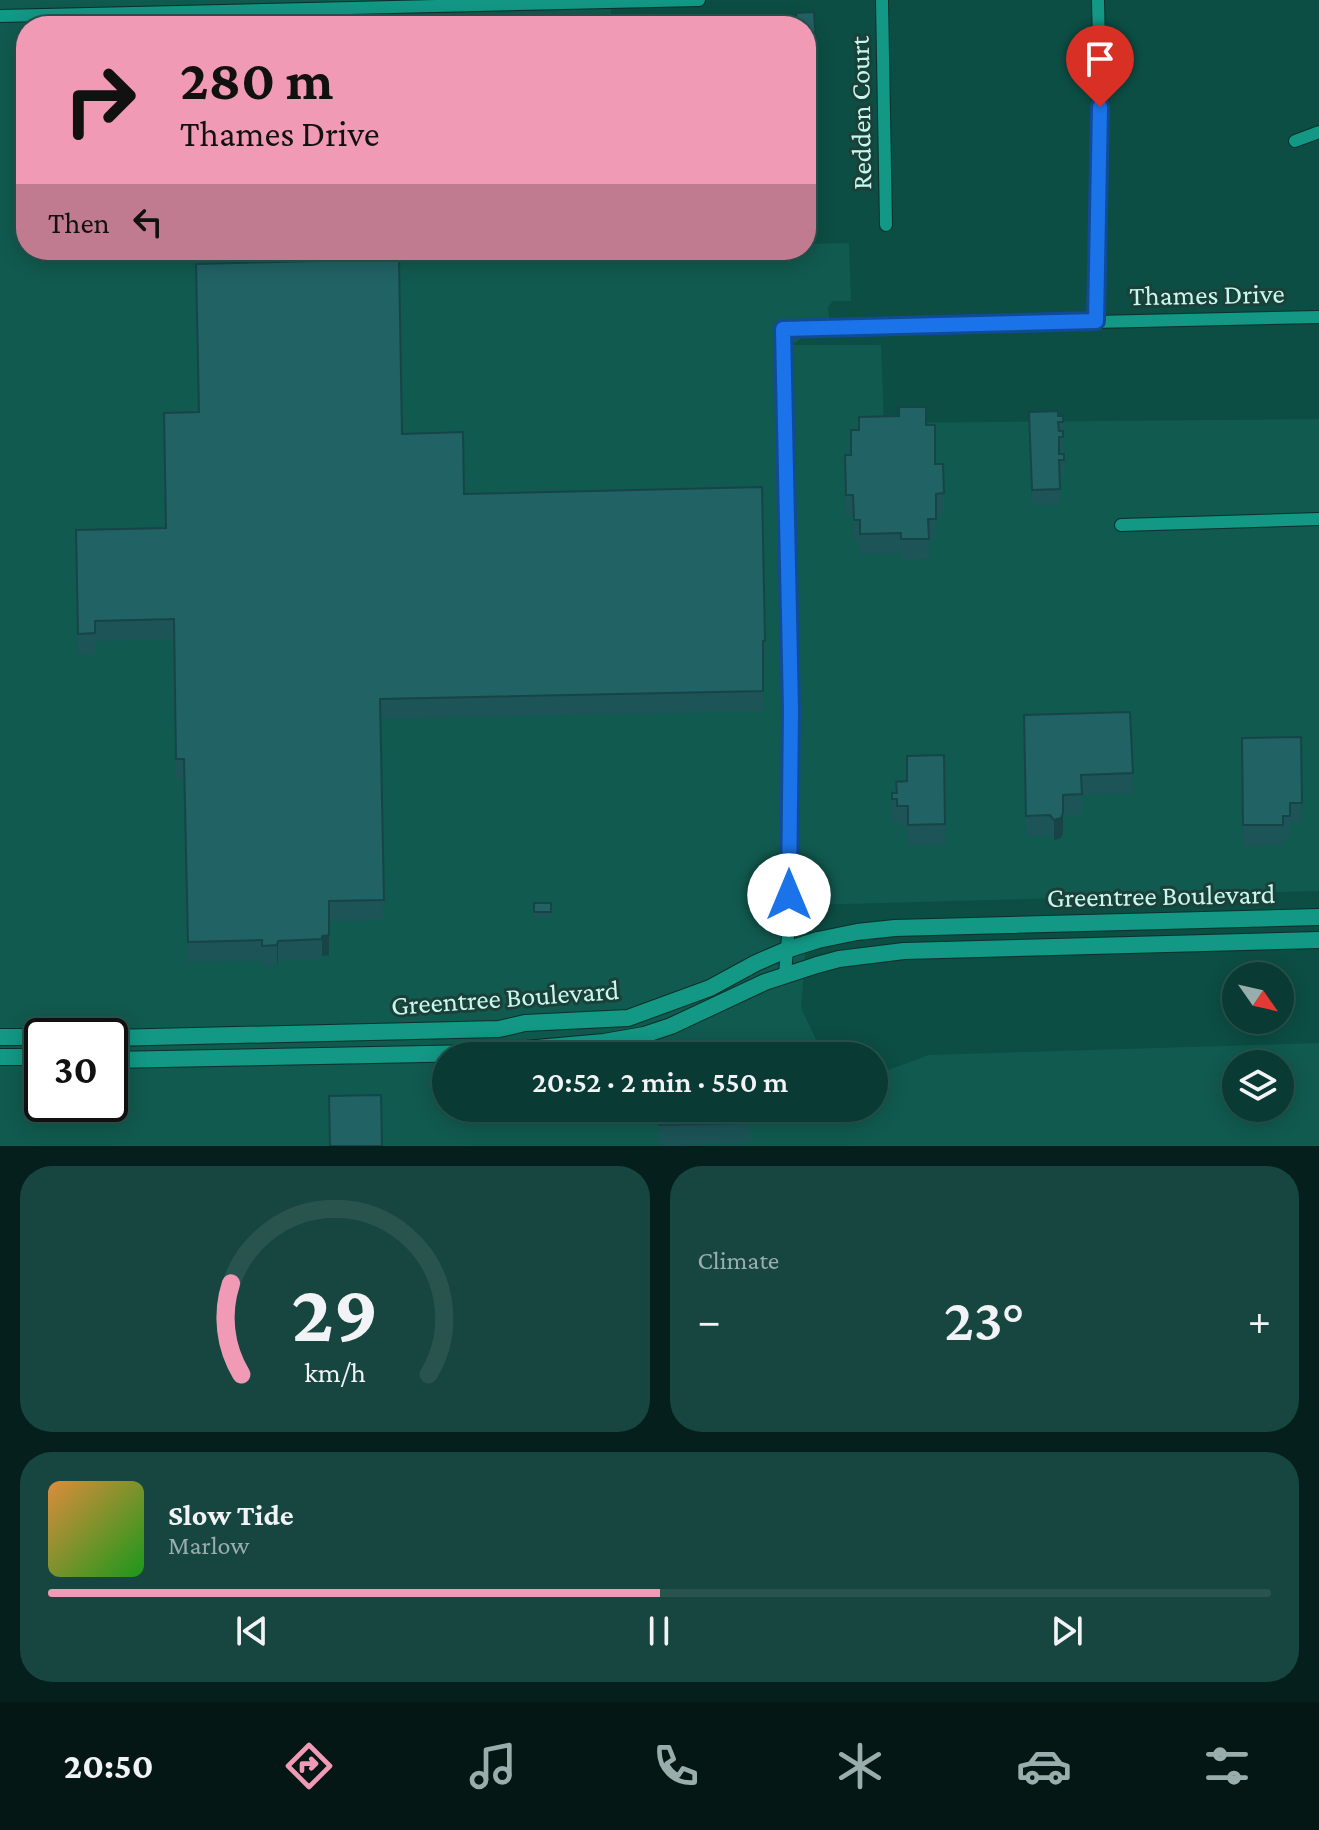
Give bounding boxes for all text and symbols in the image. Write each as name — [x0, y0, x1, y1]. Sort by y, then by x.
pin — [1066, 25, 1134, 107]
street label: Redden Court — [844, 35, 877, 190]
icon: arrive — [1078, 37, 1122, 81]
icon: right — [48, 48, 152, 152]
text: 280 m — [180, 49, 333, 111]
text: Thames Drive — [180, 114, 380, 154]
icon: left — [126, 200, 170, 244]
text: Then — [48, 206, 110, 239]
street label: Thames Drive — [1129, 278, 1285, 311]
position arrow — [747, 853, 831, 937]
street label: Greentree Boulevard — [1046, 878, 1276, 913]
north arrow — [1222, 962, 1294, 1034]
map controls — [1222, 962, 1294, 1122]
street label: Greentree Boulevard — [390, 974, 620, 1021]
speed limit sign: 30 — [24, 1018, 128, 1122]
button: layers — [1222, 1050, 1294, 1122]
text: 20:52 · 2 min · 550 m — [532, 1065, 788, 1098]
text: Climate — [698, 1246, 779, 1275]
text: 29 — [291, 1266, 378, 1359]
text: 23° — [944, 1286, 1024, 1353]
text: − — [698, 1296, 721, 1344]
text: + — [1248, 1296, 1271, 1344]
text: km/h — [304, 1356, 366, 1388]
text: Slow Tide — [168, 1498, 294, 1531]
text: Marlow — [168, 1531, 249, 1560]
icon: previous — [230, 1609, 274, 1653]
icon: pause — [637, 1609, 681, 1653]
icon: next — [1045, 1609, 1089, 1653]
icon: directions — [281, 1738, 337, 1794]
icon: music — [465, 1738, 521, 1794]
icon: phone — [648, 1738, 704, 1794]
icon: climate — [832, 1738, 888, 1794]
icon: car — [1016, 1738, 1072, 1794]
icon: filters — [1199, 1738, 1255, 1794]
text: 20:50 — [64, 1746, 154, 1786]

